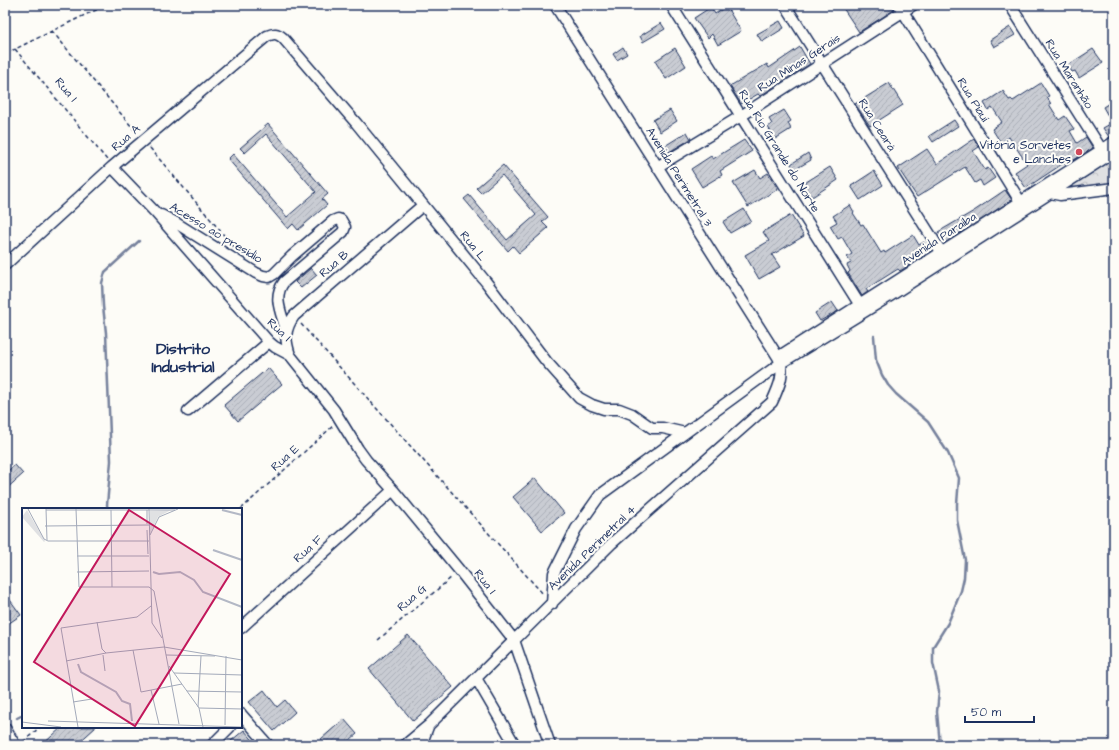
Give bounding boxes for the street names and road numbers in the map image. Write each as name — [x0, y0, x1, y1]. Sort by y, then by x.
street label: Rua Minas Gerais — [754, 30, 844, 96]
street label: Rua Maranhão — [1041, 36, 1097, 112]
street label: Rua I — [51, 74, 81, 106]
street label: Rua Piauí — [953, 75, 993, 125]
street label: Rua Rio Grande do Norte — [734, 86, 824, 216]
street label: Rua Ceará — [854, 95, 900, 155]
street label: Rua A — [108, 120, 144, 155]
street label: Avenida Perimetral 3 — [642, 124, 716, 230]
street label: Acesso ao presídio — [166, 199, 266, 268]
street label: Avenida Paraíba — [898, 208, 980, 270]
street label: Rua L — [456, 227, 491, 265]
street label: Rua B — [316, 246, 353, 282]
street label: Rua I — [263, 314, 295, 346]
street label: Rua E — [267, 441, 303, 475]
street label: Avenida Perimetral 4 — [544, 502, 640, 594]
street label: Rua F — [290, 531, 327, 567]
street label: Rua I — [470, 566, 500, 598]
street label: Rua G — [394, 580, 431, 616]

